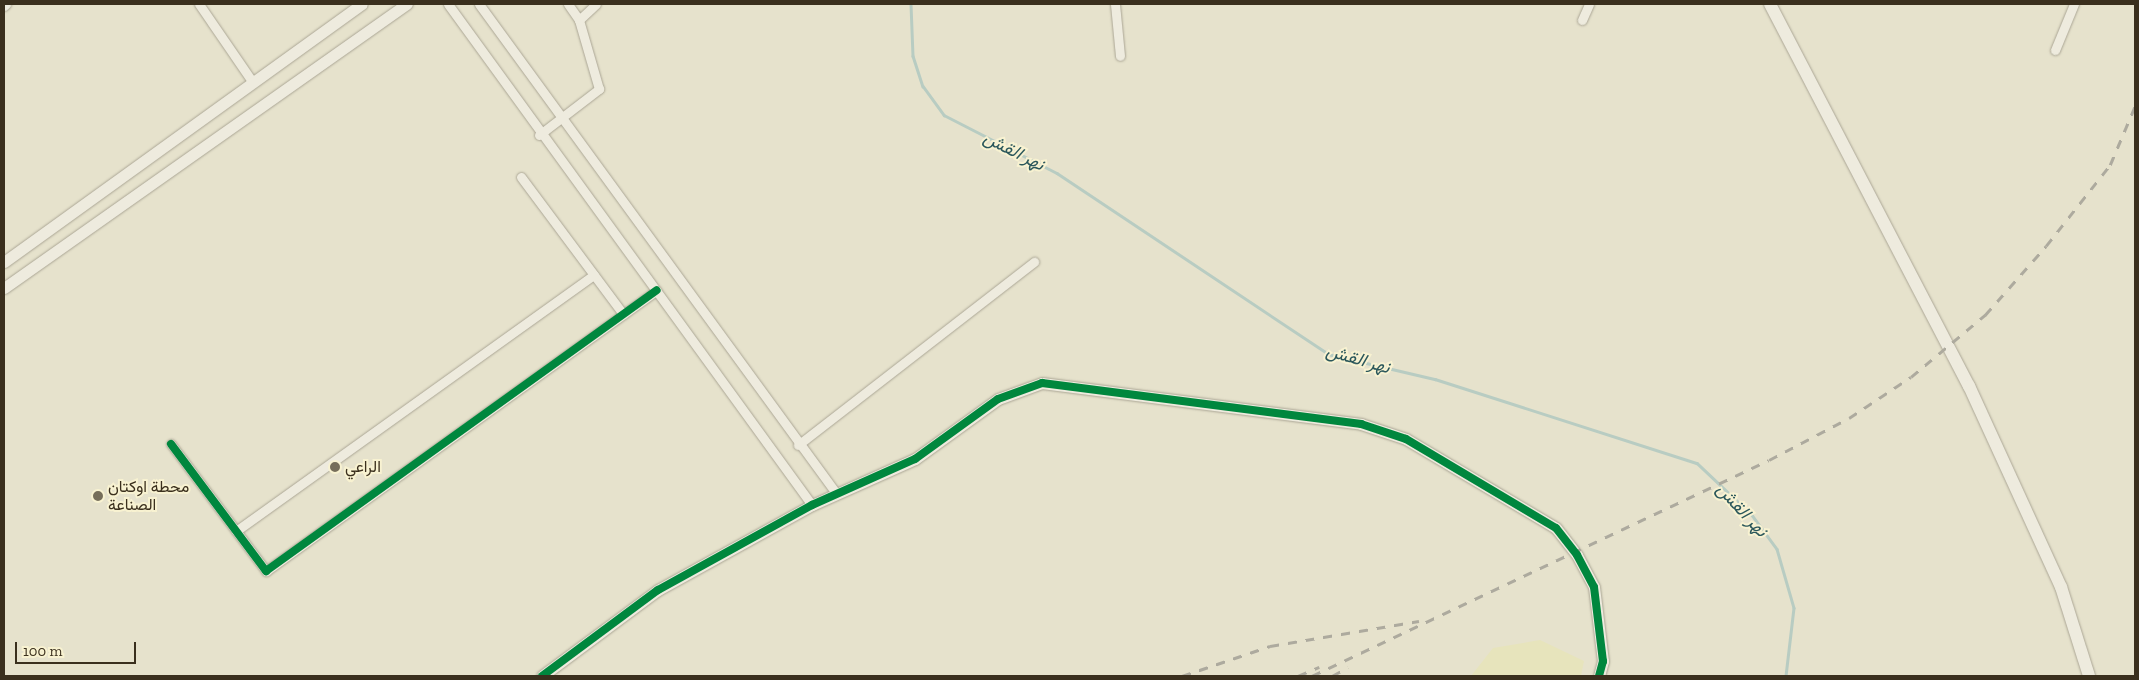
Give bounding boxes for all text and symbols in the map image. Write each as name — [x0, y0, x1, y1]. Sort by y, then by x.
water label: نهر القش — [980, 126, 1048, 176]
water label: نهر القش — [1323, 340, 1393, 378]
place label: الراعي — [345, 457, 381, 477]
marker: الراعي — [329, 461, 341, 473]
place label: محطة اوكتان الصناعة — [108, 477, 189, 515]
water label: نهر القش — [1712, 479, 1772, 541]
marker: محطة اوكتان الصناعة — [92, 490, 104, 502]
scale bar — [18, 632, 139, 664]
text: 100 m — [23, 642, 62, 660]

